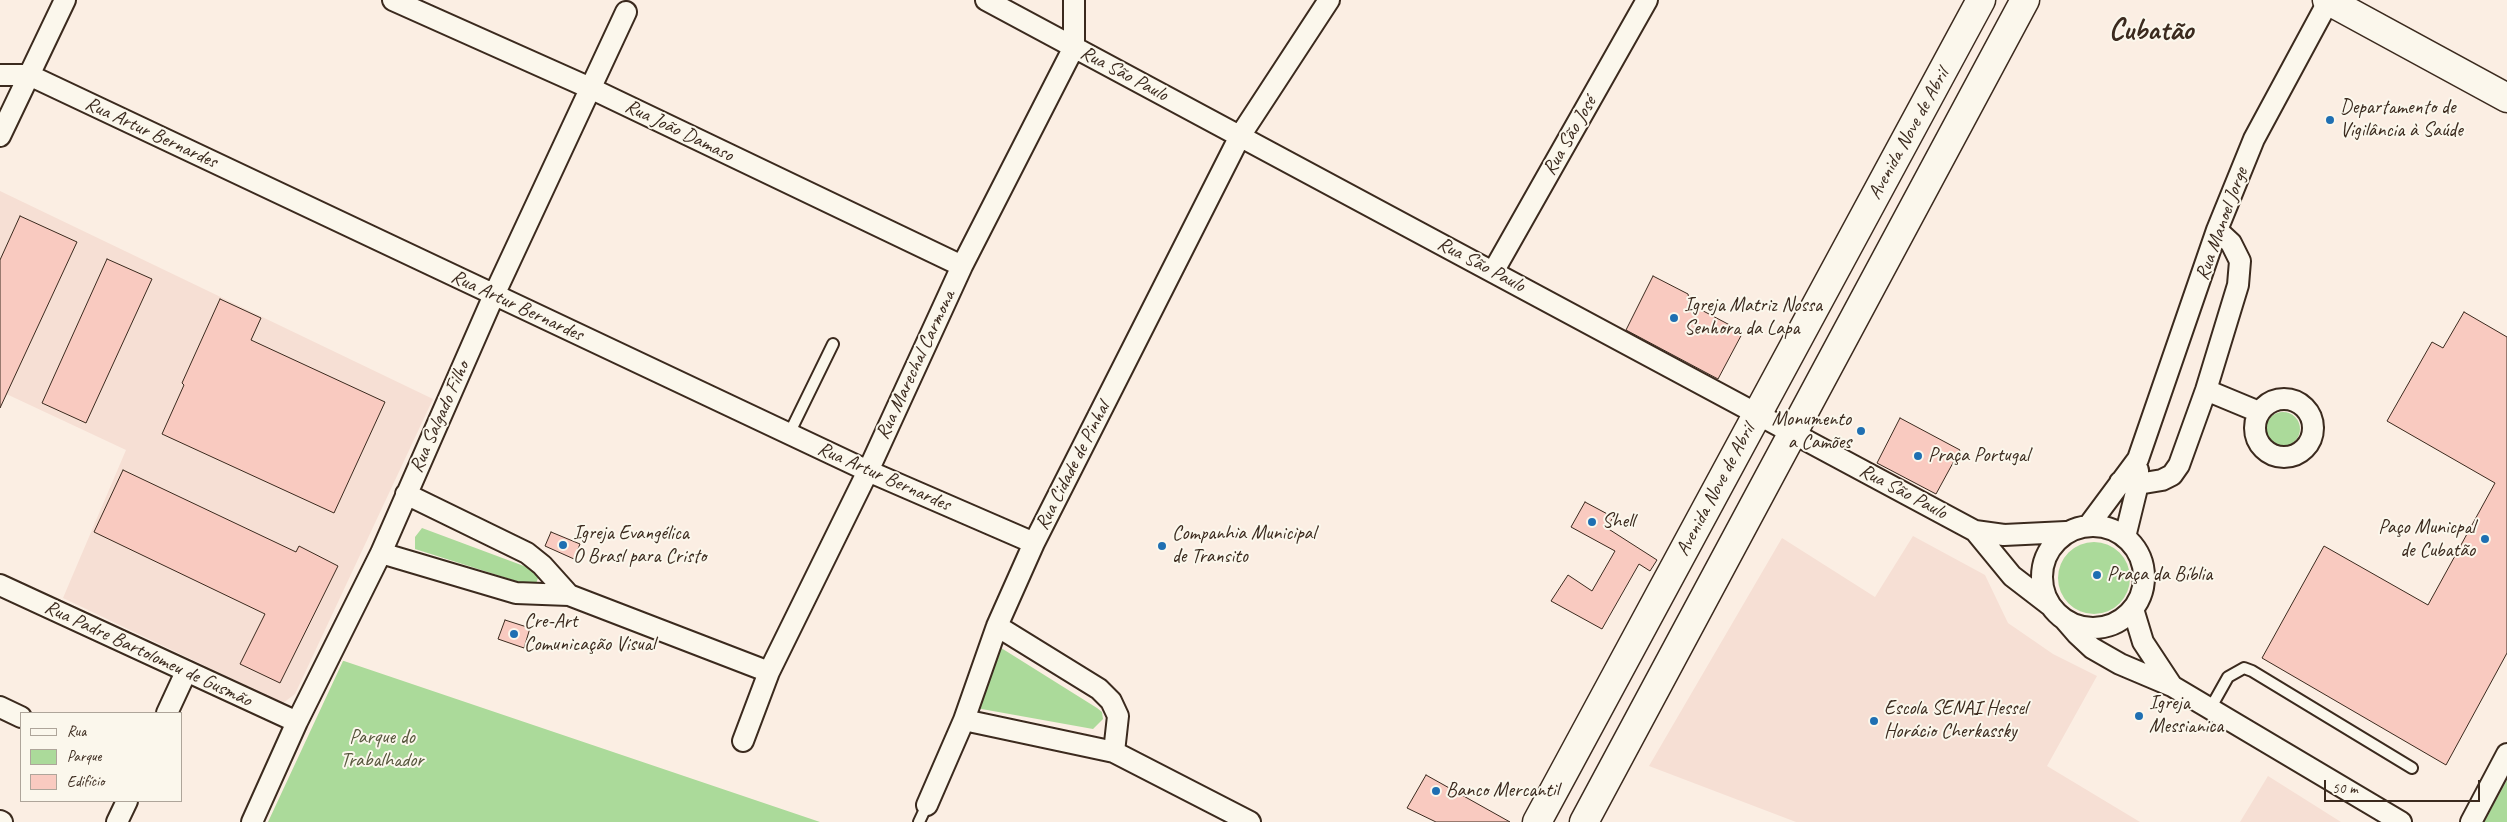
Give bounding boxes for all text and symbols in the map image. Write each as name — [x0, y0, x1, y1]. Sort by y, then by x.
district label: Cubatão — [2109, 13, 2193, 49]
street label: Rua São Paulo — [1076, 41, 1172, 107]
street label: Avenida Nove de Abril — [1863, 64, 1955, 204]
street label: Rua Artur Bernardes — [81, 92, 221, 174]
street label: Rua São José — [1538, 92, 1602, 180]
street label: Rua João Damaso — [621, 94, 737, 168]
place label: Departamento de Vigilância à Saúde — [2340, 96, 2463, 143]
marker: Departamento de Vigilância à Saúde — [2324, 114, 2336, 126]
street label: Rua Manoel Jorge — [2191, 164, 2253, 284]
street label: Rua São Paulo — [1433, 232, 1529, 298]
street label: Rua Artur Bernardes — [447, 265, 587, 347]
street label: Rua Marechal Carmona — [871, 287, 961, 443]
place label: Igreja Matriz Nossa Senhora da Lapa — [1684, 294, 1822, 341]
marker: Igreja Matriz Nossa Senhora da Lapa — [1668, 312, 1680, 324]
street label: Rua Salgado Filho — [405, 358, 475, 476]
street label: Rua Cidade de Pinhal — [1030, 398, 1116, 534]
place label: Monumento a Camões — [1772, 408, 1851, 455]
street label: Avenida Nove de Abril — [1671, 420, 1761, 560]
marker: Monumento a Camões — [1855, 425, 1867, 437]
street label: Rua Artur Bernardes — [814, 437, 954, 517]
place label: Praça Portugal — [1928, 444, 2029, 468]
marker: Praça Portugal — [1912, 450, 1924, 462]
street label: Rua São Paulo — [1855, 459, 1951, 525]
place label: Shell — [1602, 510, 1635, 534]
marker: Shell — [1586, 516, 1598, 528]
place label: Paço Municpal de Cubatão — [2378, 516, 2475, 563]
place label: Igreja Evangélica O Brasl para Cristo — [573, 522, 706, 569]
place label: Companhia Municipal de Transito — [1172, 522, 1316, 569]
marker: Paço Municpal de Cubatão — [2479, 533, 2491, 545]
marker: Igreja Evangélica O Brasl para Cristo — [557, 539, 569, 551]
marker: Companhia Municipal de Transito — [1156, 540, 1168, 552]
place label: Praça da Bíblia — [2107, 563, 2212, 587]
marker: Praça da Bíblia — [2091, 569, 2103, 581]
street label: Rua Padre Bartolomeu de Gusmão — [41, 595, 255, 713]
place label: Cre-Art Comunicação Visual — [524, 610, 655, 657]
marker: Cre-Art Comunicação Visual — [508, 628, 520, 640]
place label: Igreja Messianica — [2149, 692, 2223, 739]
place label: Escola SENAI Hessel Horácio Cherkassky — [1884, 697, 2027, 744]
marker: Igreja Messianica — [2133, 710, 2145, 722]
legend — [20, 712, 182, 802]
marker: Escola SENAI Hessel Horácio Cherkassky — [1868, 715, 1880, 727]
text: Rua — [67, 722, 86, 741]
park label: Parque do Trabalhador — [340, 726, 424, 773]
text: Parque — [67, 747, 101, 766]
scale bar — [2327, 770, 2483, 802]
text: Edifício — [67, 772, 104, 791]
place label: Banco Mercantil — [1446, 779, 1559, 803]
text: 50 m — [2332, 779, 2358, 798]
marker: Banco Mercantil — [1430, 785, 1442, 797]

